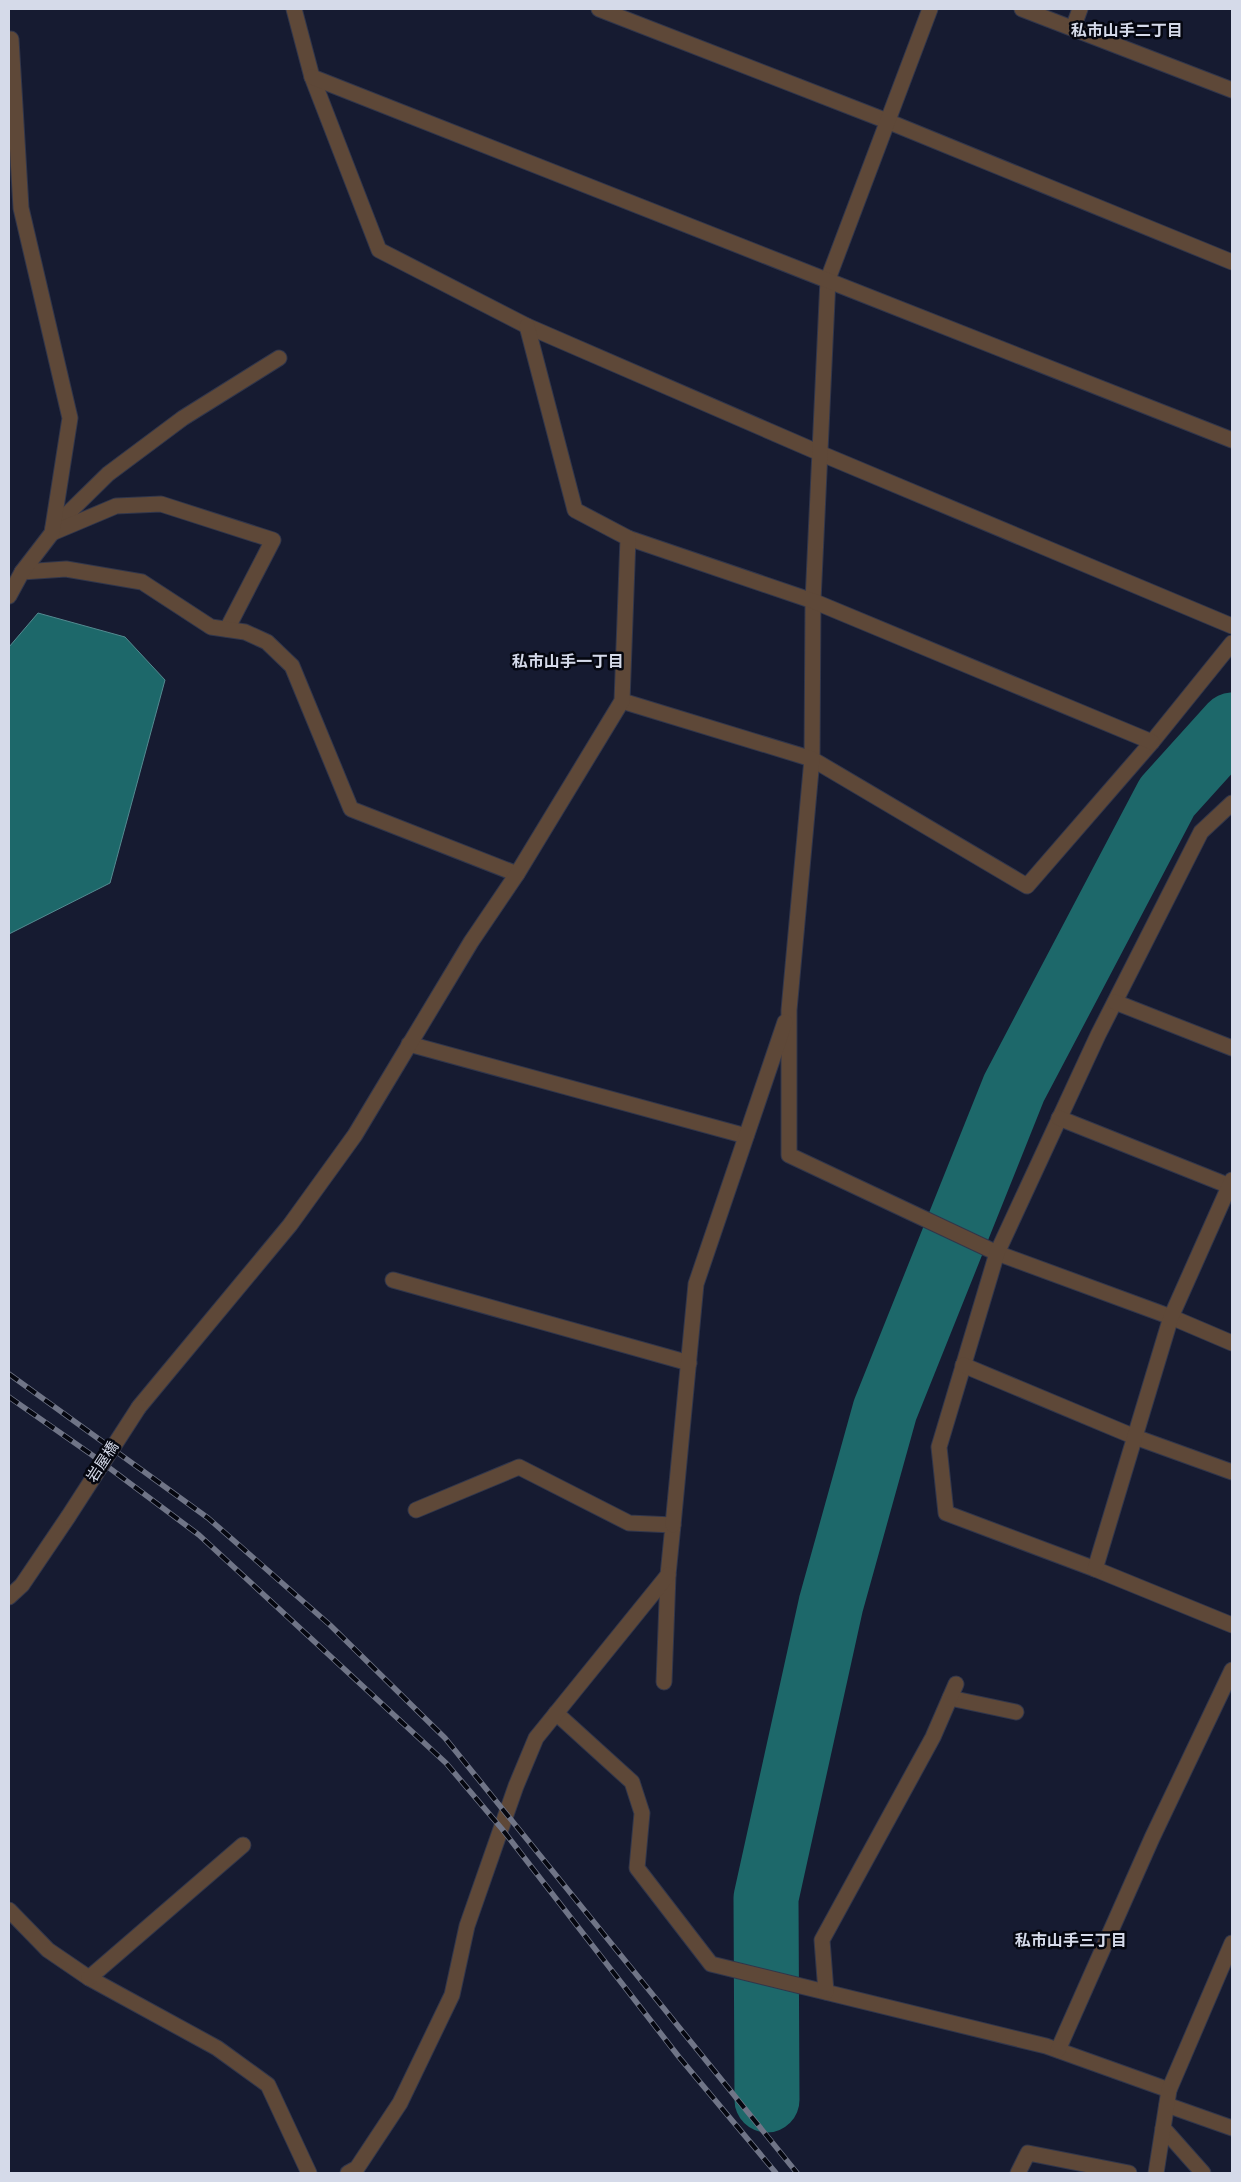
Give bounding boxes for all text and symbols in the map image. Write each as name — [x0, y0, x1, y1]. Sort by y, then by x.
district label: 私市山手二丁目 — [1071, 22, 1183, 39]
district label: 私市山手一丁目 — [512, 653, 624, 670]
street label: 岩屋橋 — [84, 1438, 122, 1485]
district label: 私市山手三丁目 — [1015, 1932, 1127, 1949]

